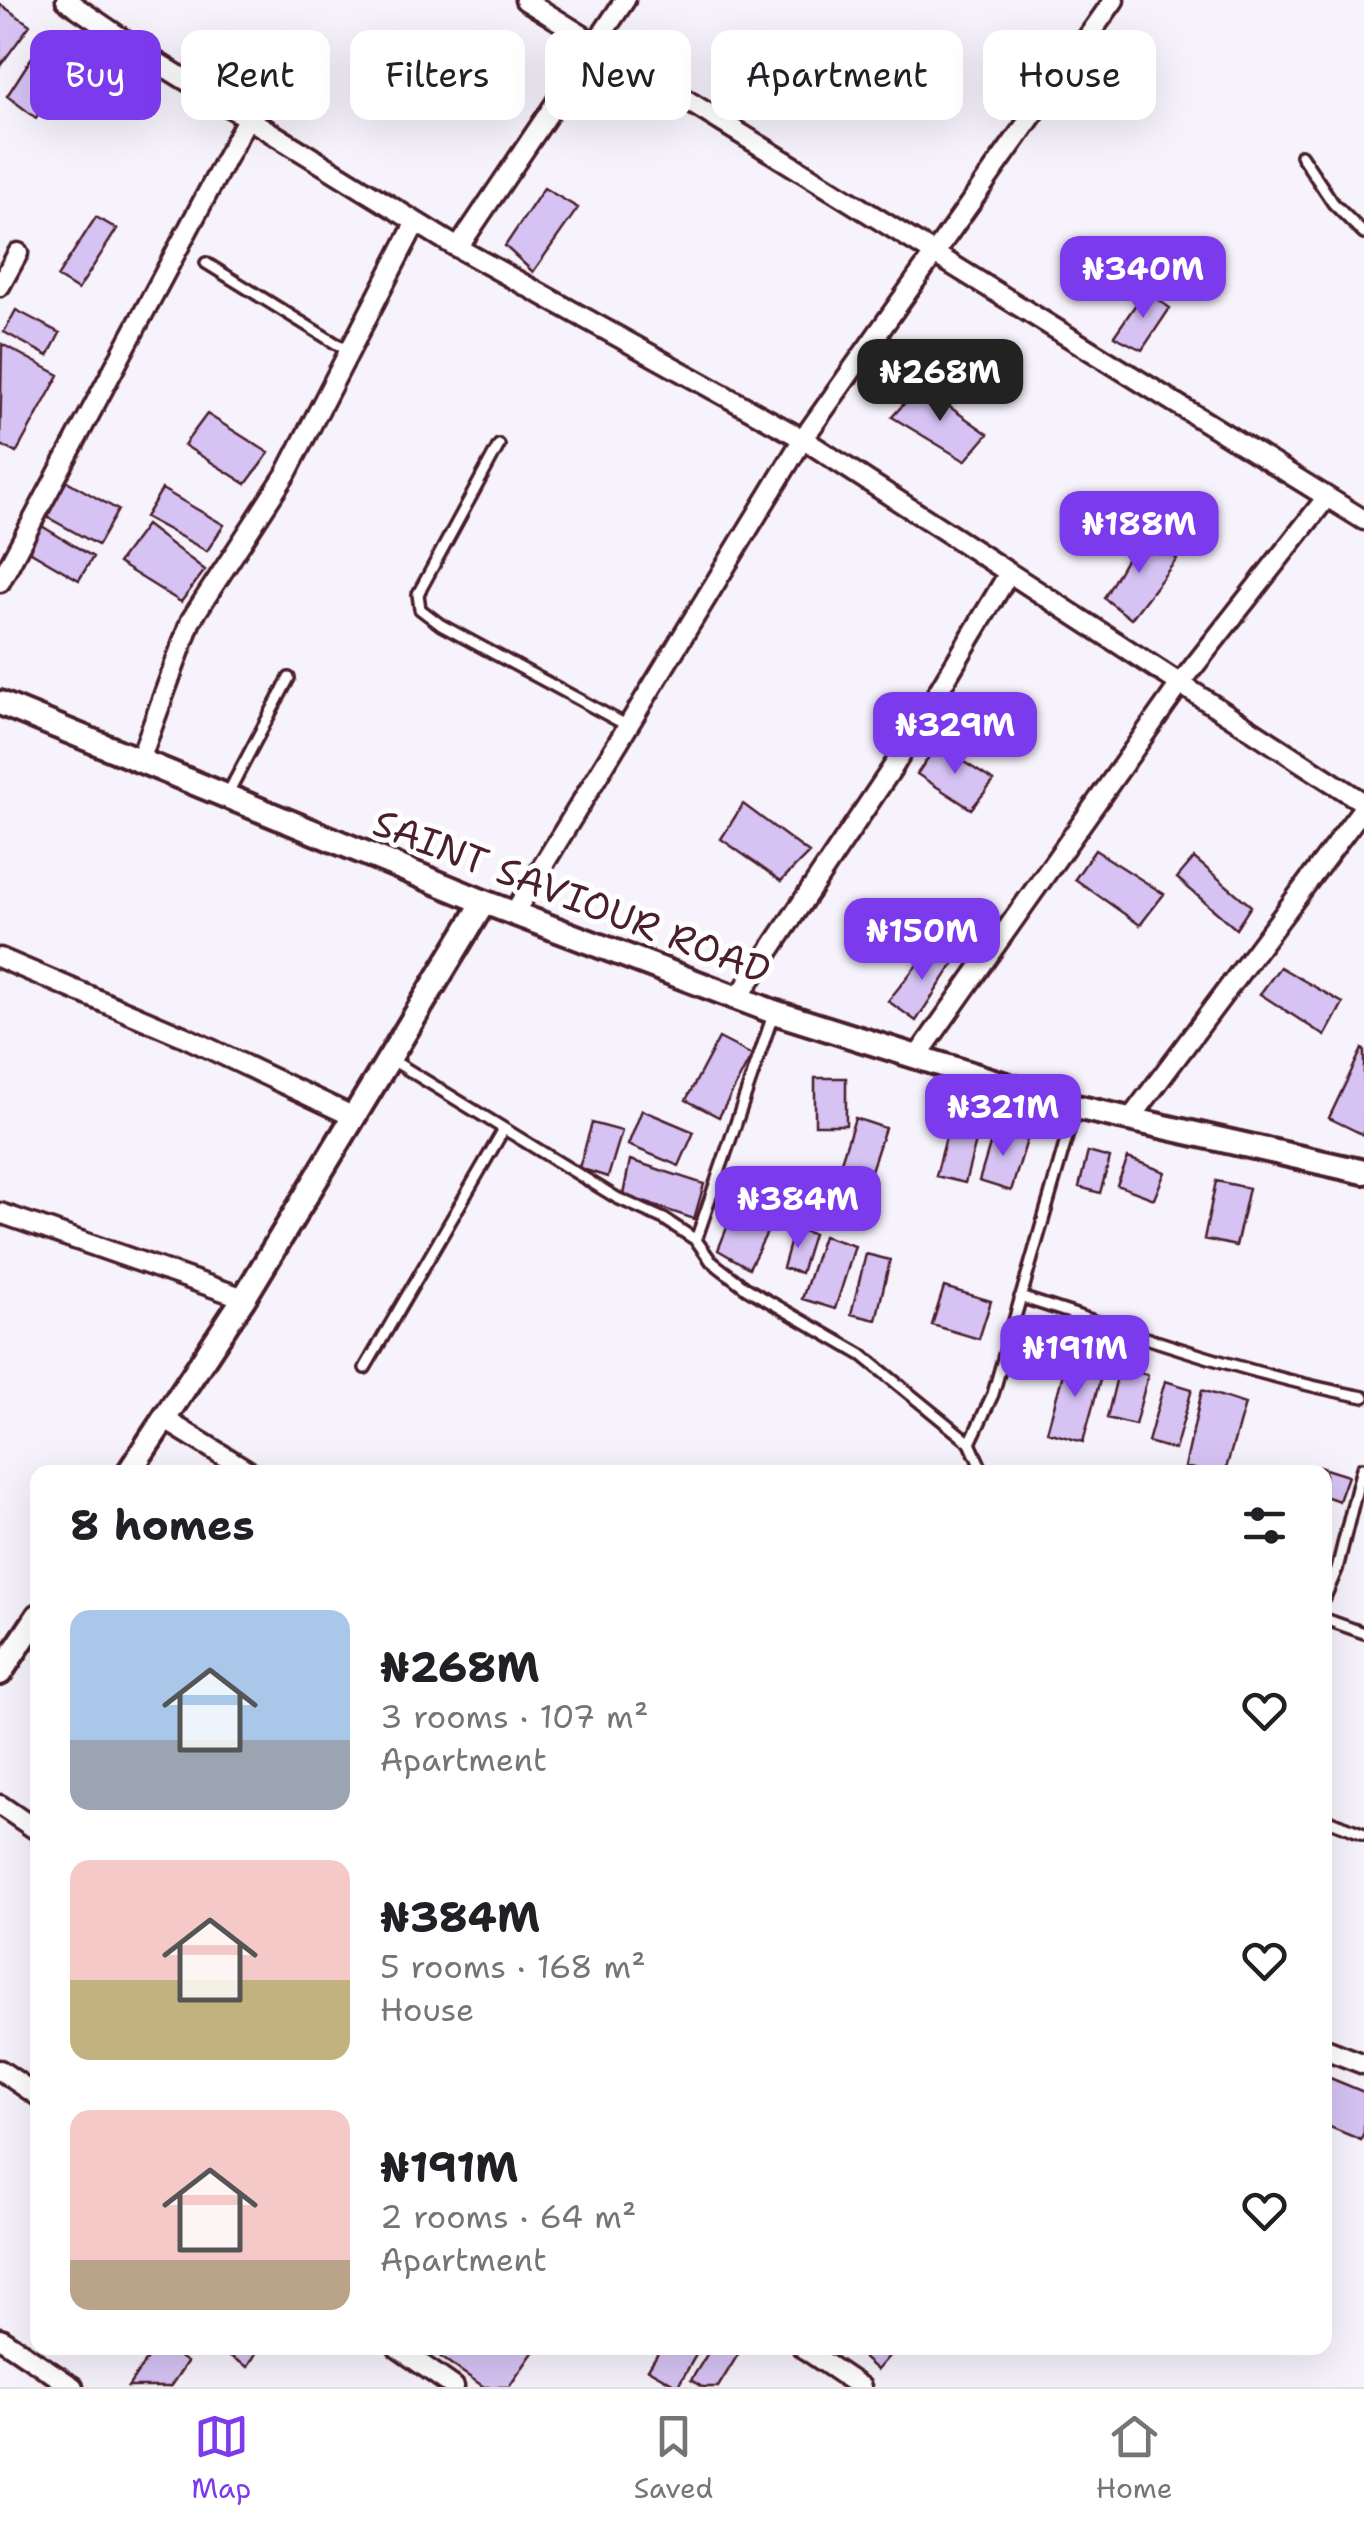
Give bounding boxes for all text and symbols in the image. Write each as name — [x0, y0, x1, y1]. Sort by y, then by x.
chip: Buy — [30, 30, 161, 120]
chip: Rent — [181, 30, 330, 120]
chip: Filters — [350, 30, 525, 120]
chip: New — [545, 30, 691, 120]
chip: Apartment — [711, 30, 963, 120]
chip: House — [983, 30, 1156, 120]
pin: ₦340M — [1073, 236, 1213, 321]
text: ₦340M — [1082, 247, 1204, 290]
pin: ₦268M — [870, 339, 1010, 424]
text: ₦268M — [879, 350, 1001, 393]
pin: ₦188M — [1069, 491, 1209, 576]
text: ₦188M — [1082, 502, 1196, 545]
pin: ₦329M — [885, 692, 1025, 777]
text: ₦329M — [895, 703, 1015, 746]
street label: SAINT SAVIOUR ROAD — [366, 797, 778, 995]
pin: ₦150M — [852, 898, 992, 983]
text: ₦150M — [866, 909, 978, 952]
pin: ₦321M — [933, 1074, 1073, 1159]
text: ₦321M — [947, 1085, 1059, 1128]
pin: ₦384M — [728, 1166, 868, 1251]
text: ₦384M — [737, 1177, 859, 1220]
pin: ₦191M — [1005, 1315, 1145, 1400]
text: ₦191M — [1022, 1326, 1128, 1369]
text: 8 homes — [70, 1497, 255, 1553]
icon: filters — [1237, 1498, 1292, 1553]
text: ₦268M — [380, 1639, 540, 1695]
icon: home — [150, 1650, 270, 1770]
icon: heart — [1237, 1683, 1292, 1738]
text: 3 rooms · 107 m² — [380, 1695, 648, 1738]
text: Apartment — [380, 1738, 547, 1781]
text: ₦384M — [380, 1889, 540, 1945]
icon: home — [150, 1900, 270, 2020]
icon: heart — [1237, 1933, 1292, 1988]
text: 5 rooms · 168 m² — [380, 1945, 646, 1988]
text: House — [380, 1988, 474, 2031]
text: ₦191M — [380, 2139, 518, 2195]
icon: home — [150, 2150, 270, 2270]
icon: heart — [1237, 2183, 1292, 2238]
text: 2 rooms · 64 m² — [380, 2195, 636, 2238]
text: Apartment — [380, 2238, 547, 2281]
tab: Map — [191, 2409, 251, 2507]
tab: Saved — [634, 2409, 713, 2507]
tab: Home — [1096, 2409, 1173, 2507]

